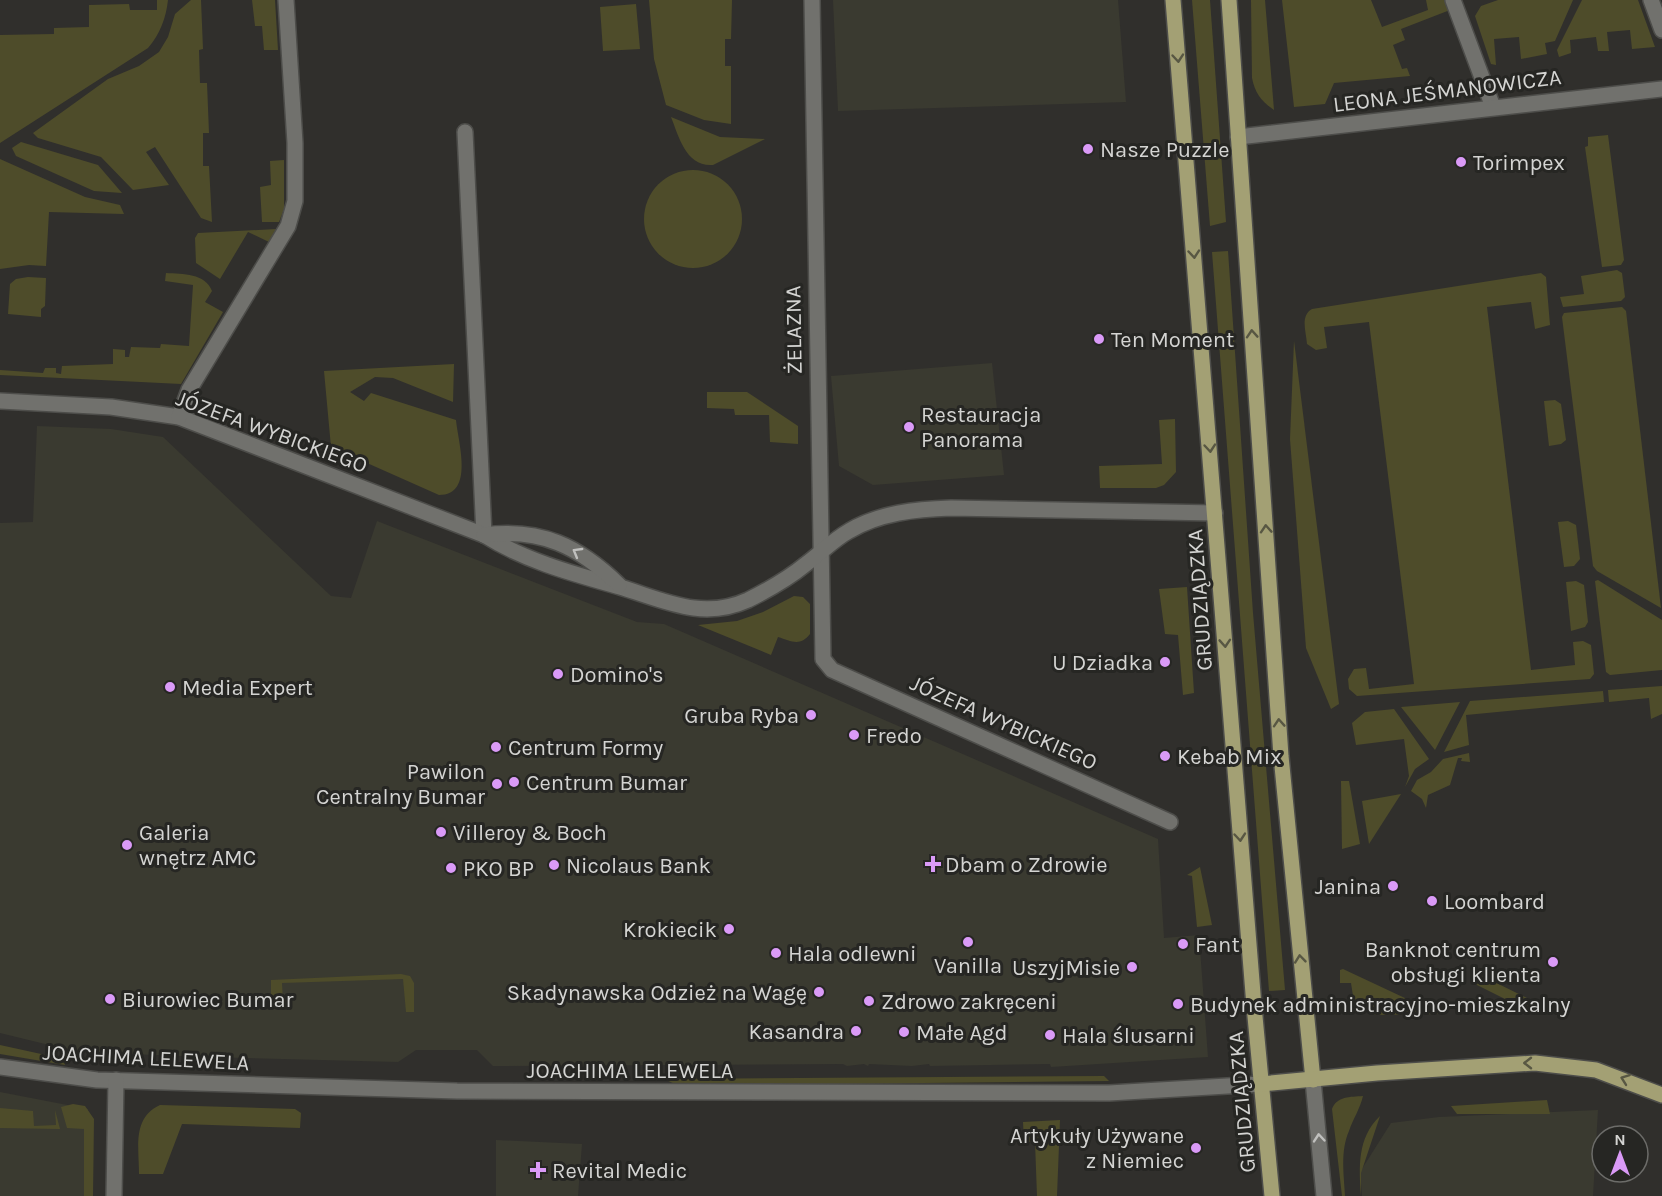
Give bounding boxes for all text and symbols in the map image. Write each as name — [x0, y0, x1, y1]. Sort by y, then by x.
one-way arrow — [1171, 54, 1184, 63]
street label: LEONA JEŚMANOWICZA — [1331, 63, 1563, 118]
place label: Nasze Puzzle — [1100, 137, 1230, 163]
marker: Nasze Puzzle — [1081, 142, 1095, 156]
place label: Torimpex — [1473, 150, 1565, 176]
marker: Torimpex — [1454, 155, 1468, 169]
one-way arrow — [1187, 249, 1200, 258]
street label: ŻELAZNA — [780, 285, 808, 375]
place label: Ten Moment — [1111, 327, 1234, 353]
one-way arrow — [1246, 330, 1259, 339]
marker: Ten Moment — [1092, 332, 1106, 346]
street label: JÓZEFA WYBICKIEGO — [172, 384, 371, 479]
place label: Restauracja Panorama — [921, 402, 1041, 453]
marker: Restauracja Panorama — [902, 420, 916, 434]
one-way arrow — [1203, 444, 1216, 453]
one-way arrow — [1260, 524, 1273, 533]
street label: GRUDZIĄDZKA — [1182, 528, 1218, 672]
one-way arrow — [573, 548, 583, 559]
one-way arrow — [1218, 638, 1231, 647]
place label: U Dziadka — [1052, 650, 1153, 676]
marker: U Dziadka — [1158, 655, 1172, 669]
place label: Domino's — [570, 662, 664, 688]
marker: Domino's — [551, 667, 565, 681]
street label: JÓZEFA WYBICKIEGO — [906, 669, 1102, 776]
place label: Media Expert — [182, 675, 313, 701]
marker: Media Expert — [163, 680, 177, 694]
place label: Gruba Ryba — [684, 703, 799, 729]
marker: Gruba Ryba — [804, 708, 818, 722]
one-way arrow — [1273, 719, 1286, 728]
place label: Fredo — [866, 723, 922, 749]
marker: Fredo — [847, 728, 861, 742]
place label: Centrum Formy — [508, 735, 663, 761]
marker: Centrum Formy — [489, 740, 503, 754]
place label: Kebab Mix — [1177, 744, 1282, 770]
marker: Kebab Mix — [1158, 749, 1172, 763]
place label: Pawilon Centralny Bumar — [316, 759, 485, 810]
place label: Centrum Bumar — [526, 770, 687, 796]
marker: Centrum Bumar — [507, 775, 521, 789]
marker: Pawilon Centralny Bumar — [490, 777, 504, 791]
place label: Galeria wnętrz AMC — [139, 820, 256, 871]
place label: Villeroy & Boch — [453, 820, 607, 846]
marker: Villeroy & Boch — [434, 825, 448, 839]
one-way arrow — [1233, 832, 1246, 841]
marker: Galeria wnętrz AMC — [120, 838, 134, 852]
place label: Dbam o Zdrowie — [945, 852, 1108, 878]
place label: Nicolaus Bank — [566, 853, 711, 879]
place label: PKO BP — [463, 856, 534, 882]
marker: Dbam o Zdrowie — [926, 857, 940, 871]
marker: Nicolaus Bank — [547, 858, 561, 872]
marker: PKO BP — [444, 861, 458, 875]
place label: Janina — [1315, 874, 1381, 900]
marker: Janina — [1386, 879, 1400, 893]
place label: Loombard — [1444, 889, 1545, 915]
marker: Loombard — [1425, 894, 1439, 908]
place label: Krokiecik — [623, 917, 717, 943]
marker: Krokiecik — [722, 922, 736, 936]
place label: Fant — [1195, 932, 1240, 958]
marker: Vanilla — [961, 935, 975, 949]
marker: Fant — [1176, 937, 1190, 951]
place label: Banknot centrum obsługi klienta — [1365, 937, 1541, 988]
place label: Hala odlewni — [788, 941, 917, 967]
marker: Hala odlewni — [769, 946, 783, 960]
place label: Vanilla — [934, 953, 1002, 979]
place label: UszyjMisie — [1012, 955, 1120, 981]
one-way arrow — [1294, 955, 1307, 964]
marker: Banknot centrum obsługi klienta — [1546, 955, 1560, 969]
marker: UszyjMisie — [1125, 960, 1139, 974]
place label: Skadynawska Odzież na Wagę — [507, 980, 807, 1006]
marker: Skadynawska Odzież na Wagę — [812, 985, 826, 999]
place label: Biurowiec Bumar — [122, 987, 294, 1013]
place label: Zdrowo zakręceni — [881, 989, 1057, 1015]
marker: Biurowiec Bumar — [103, 992, 117, 1006]
place label: Budynek administracyjno-mieszkalny — [1190, 992, 1571, 1018]
marker: Zdrowo zakręceni — [862, 994, 876, 1008]
marker: Budynek administracyjno-mieszkalny — [1171, 997, 1185, 1011]
place label: Kasandra — [748, 1019, 844, 1045]
place label: Małe Agd — [916, 1020, 1008, 1046]
place label: Hala ślusarni — [1062, 1023, 1195, 1049]
marker: Kasandra — [849, 1024, 863, 1038]
marker: Małe Agd — [897, 1025, 911, 1039]
marker: Hala ślusarni — [1043, 1028, 1057, 1042]
street label: GRUDZIĄDZKA — [1223, 1030, 1261, 1174]
street label: JOACHIMA LELEWELA — [42, 1040, 250, 1076]
one-way arrow — [1524, 1057, 1533, 1069]
street label: JOACHIMA LELEWELA — [527, 1058, 734, 1084]
one-way arrow — [1620, 1074, 1631, 1087]
place label: Artykuły Używane z Niemiec — [1010, 1123, 1184, 1174]
north arrow — [1590, 1124, 1650, 1184]
text: N — [1614, 1130, 1626, 1149]
one-way arrow — [1313, 1133, 1326, 1143]
marker: Artykuły Używane z Niemiec — [1189, 1141, 1203, 1155]
place label: Revital Medic — [552, 1158, 687, 1184]
marker: Revital Medic — [529, 1161, 547, 1179]

